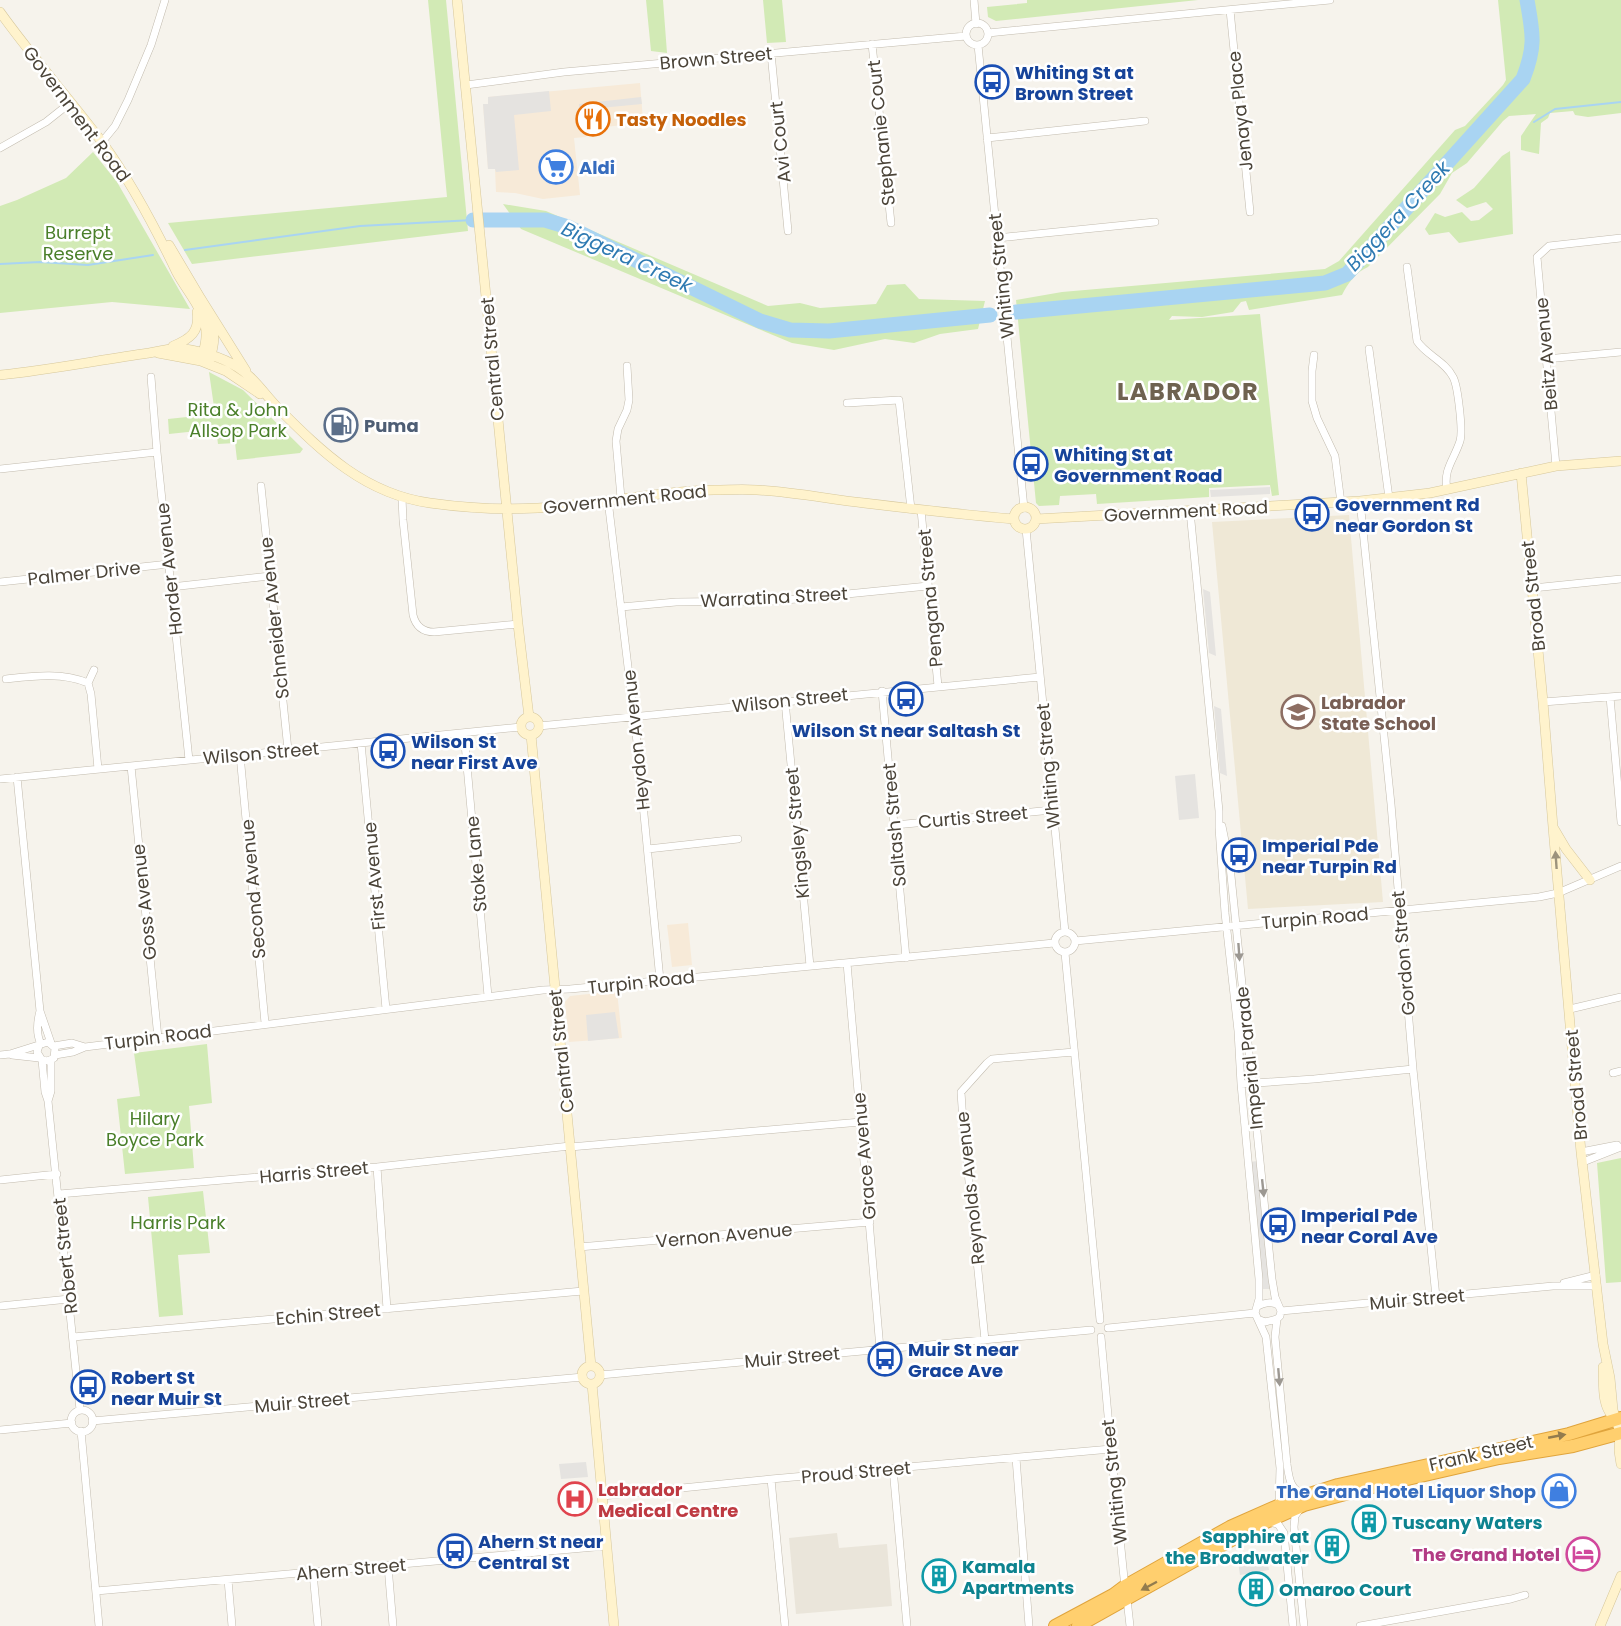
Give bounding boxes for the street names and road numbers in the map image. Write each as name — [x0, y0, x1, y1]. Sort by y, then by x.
street label: Government Road — [18, 41, 136, 187]
street label: Brown Street — [659, 41, 773, 75]
street label: Jenaya Place — [1221, 50, 1259, 172]
street label: Stephanie Court — [861, 59, 901, 207]
street label: Avi Court — [763, 100, 797, 184]
street label: Whiting Street — [982, 212, 1020, 340]
street label: Central Street — [474, 296, 510, 422]
street label: Beitz Avenue — [1529, 296, 1563, 412]
street label: Government Road — [542, 478, 708, 520]
street label: Government Road — [1103, 494, 1269, 528]
street label: Horder Avenue — [150, 501, 188, 637]
street label: Pengana Street — [912, 528, 948, 668]
street label: Schneider Avenue — [253, 536, 295, 700]
street label: Broad Street — [1515, 539, 1551, 653]
street label: Palmer Drive — [26, 555, 142, 591]
street label: Warratina Street — [700, 581, 848, 613]
street label: Heydon Avenue — [616, 668, 656, 812]
street label: Wilson Street — [731, 681, 849, 719]
street label: Whiting Street — [1030, 702, 1066, 830]
street label: Wilson Street — [202, 735, 320, 771]
street label: Saltash Street — [876, 762, 912, 888]
street label: Kingsley Street — [779, 766, 815, 900]
street label: Curtis Street — [917, 800, 1029, 834]
street label: Stoke Lane — [459, 815, 493, 913]
street label: Second Avenue — [234, 818, 272, 960]
street label: First Avenue — [357, 821, 391, 931]
street label: Goss Avenue — [125, 843, 163, 961]
street label: Gordon Street — [1385, 890, 1421, 1016]
street label: Turpin Road — [1260, 901, 1370, 935]
street label: Turpin Road — [586, 964, 696, 1000]
street label: Imperial Parade — [1229, 985, 1269, 1131]
street label: Central Street — [542, 988, 580, 1114]
street label: Turpin Road — [103, 1018, 213, 1056]
street label: Broad Street — [1559, 1029, 1593, 1141]
street label: Grace Avenue — [846, 1091, 882, 1221]
street label: Reynolds Avenue — [950, 1110, 990, 1266]
street label: Harris Street — [258, 1155, 370, 1189]
street label: Robert Street — [46, 1197, 84, 1315]
street label: Vernon Avenue — [655, 1217, 793, 1253]
street label: Muir Street — [1368, 1282, 1466, 1316]
street label: Echin Street — [275, 1297, 381, 1331]
street label: Muir Street — [743, 1340, 841, 1374]
street label: Muir Street — [253, 1385, 351, 1419]
street label: Whiting Street — [1095, 1418, 1133, 1546]
street label: Frank Street — [1426, 1429, 1536, 1477]
street label: Proud Street — [800, 1455, 912, 1489]
street label: Ahern Street — [295, 1552, 407, 1586]

